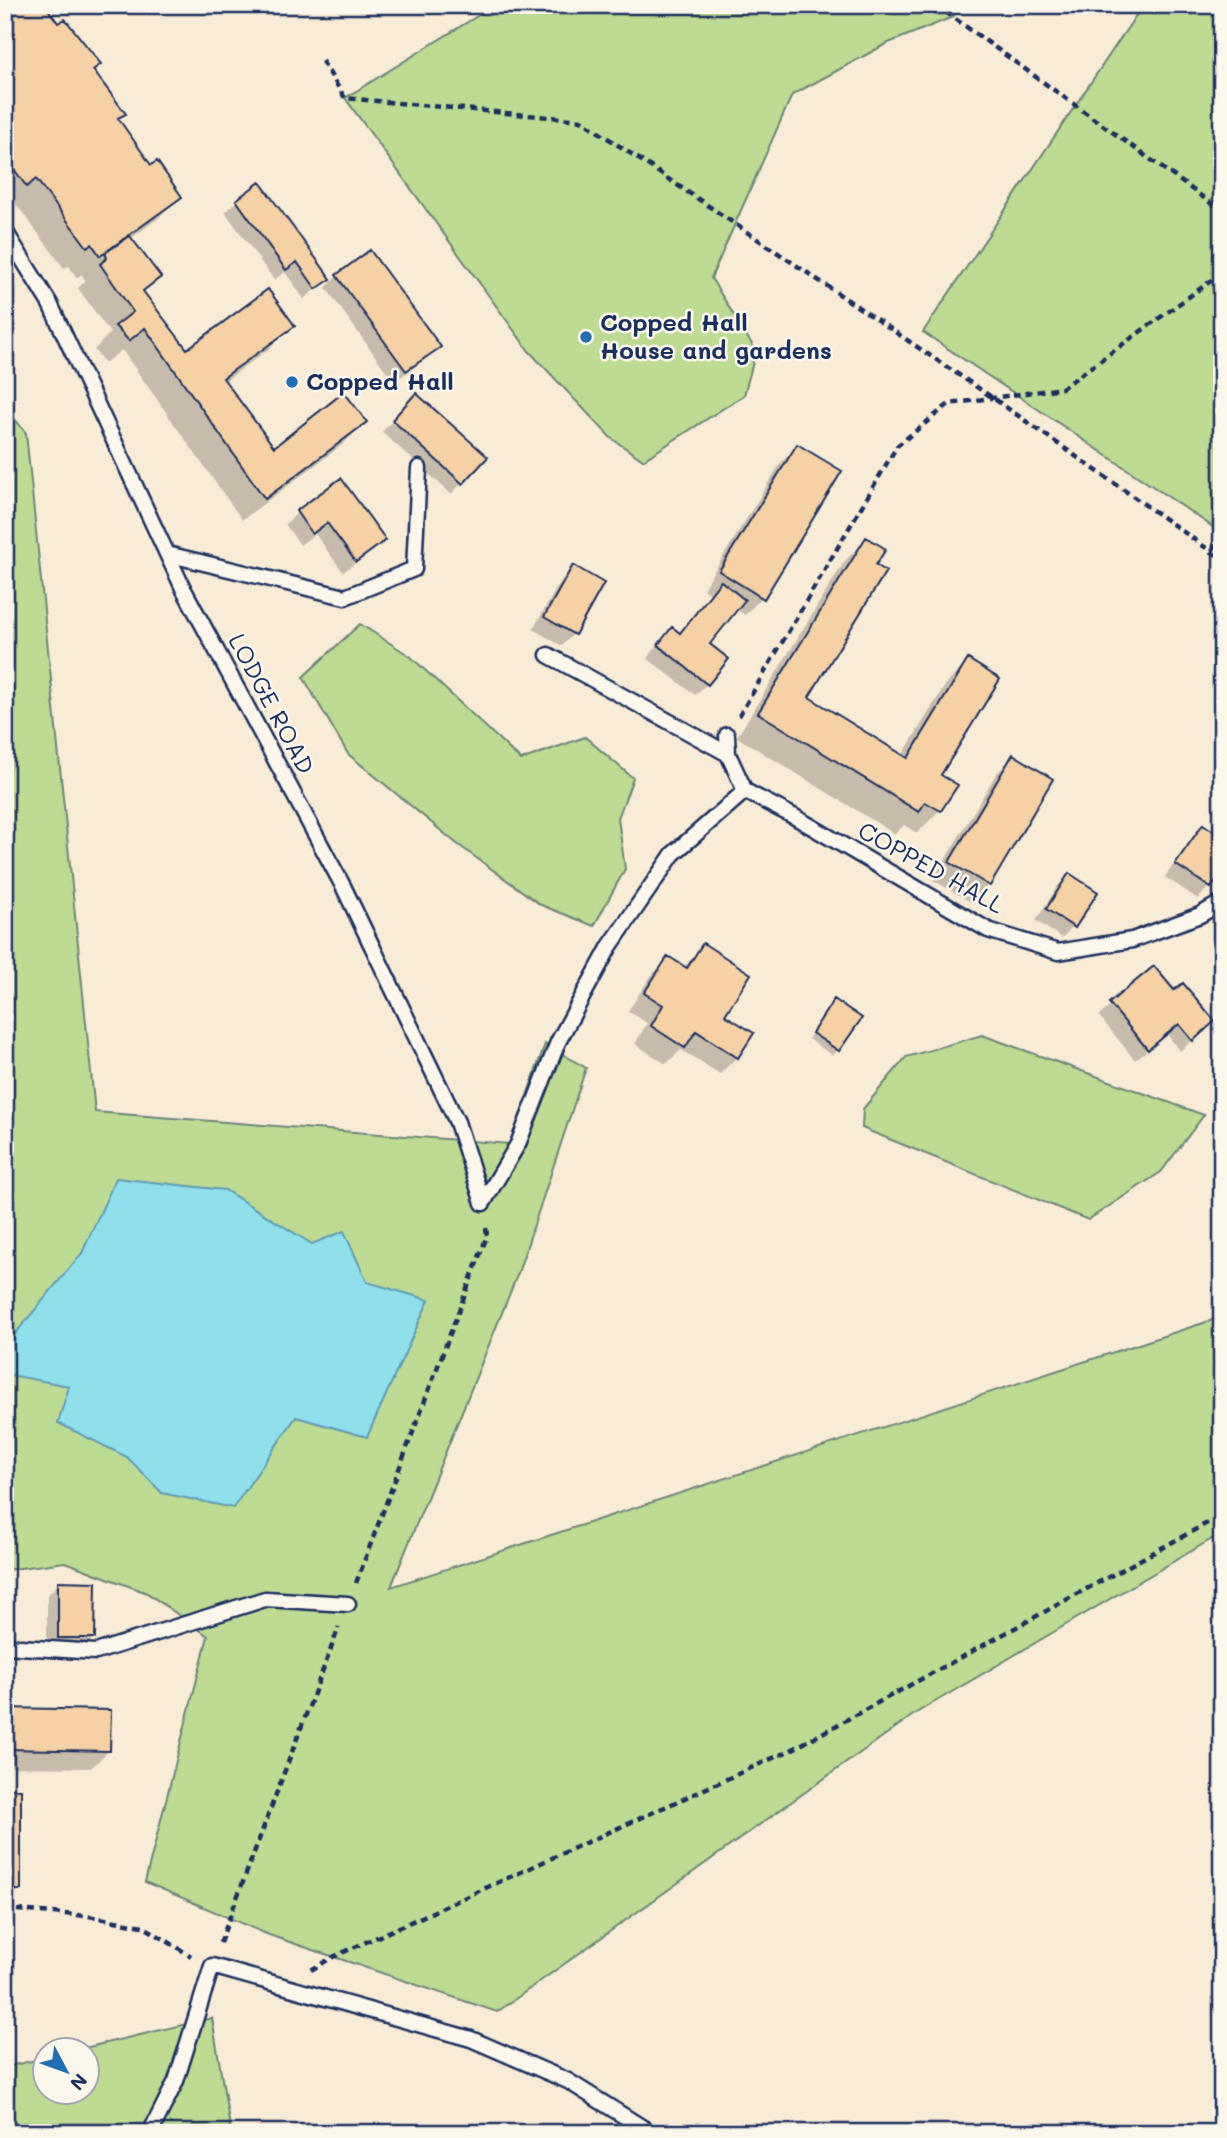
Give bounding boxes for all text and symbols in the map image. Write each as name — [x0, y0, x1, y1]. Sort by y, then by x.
place label: Copped Hall House and gardens — [600, 306, 832, 365]
marker: Copped Hall House and gardens — [578, 329, 594, 345]
place label: Copped Hall — [306, 365, 454, 396]
marker: Copped Hall — [284, 374, 300, 390]
street label: LODGE ROAD — [222, 628, 322, 779]
street label: COPPED HALL — [853, 814, 1011, 920]
north arrow — [32, 2036, 102, 2106]
text: N — [65, 2069, 93, 2096]

